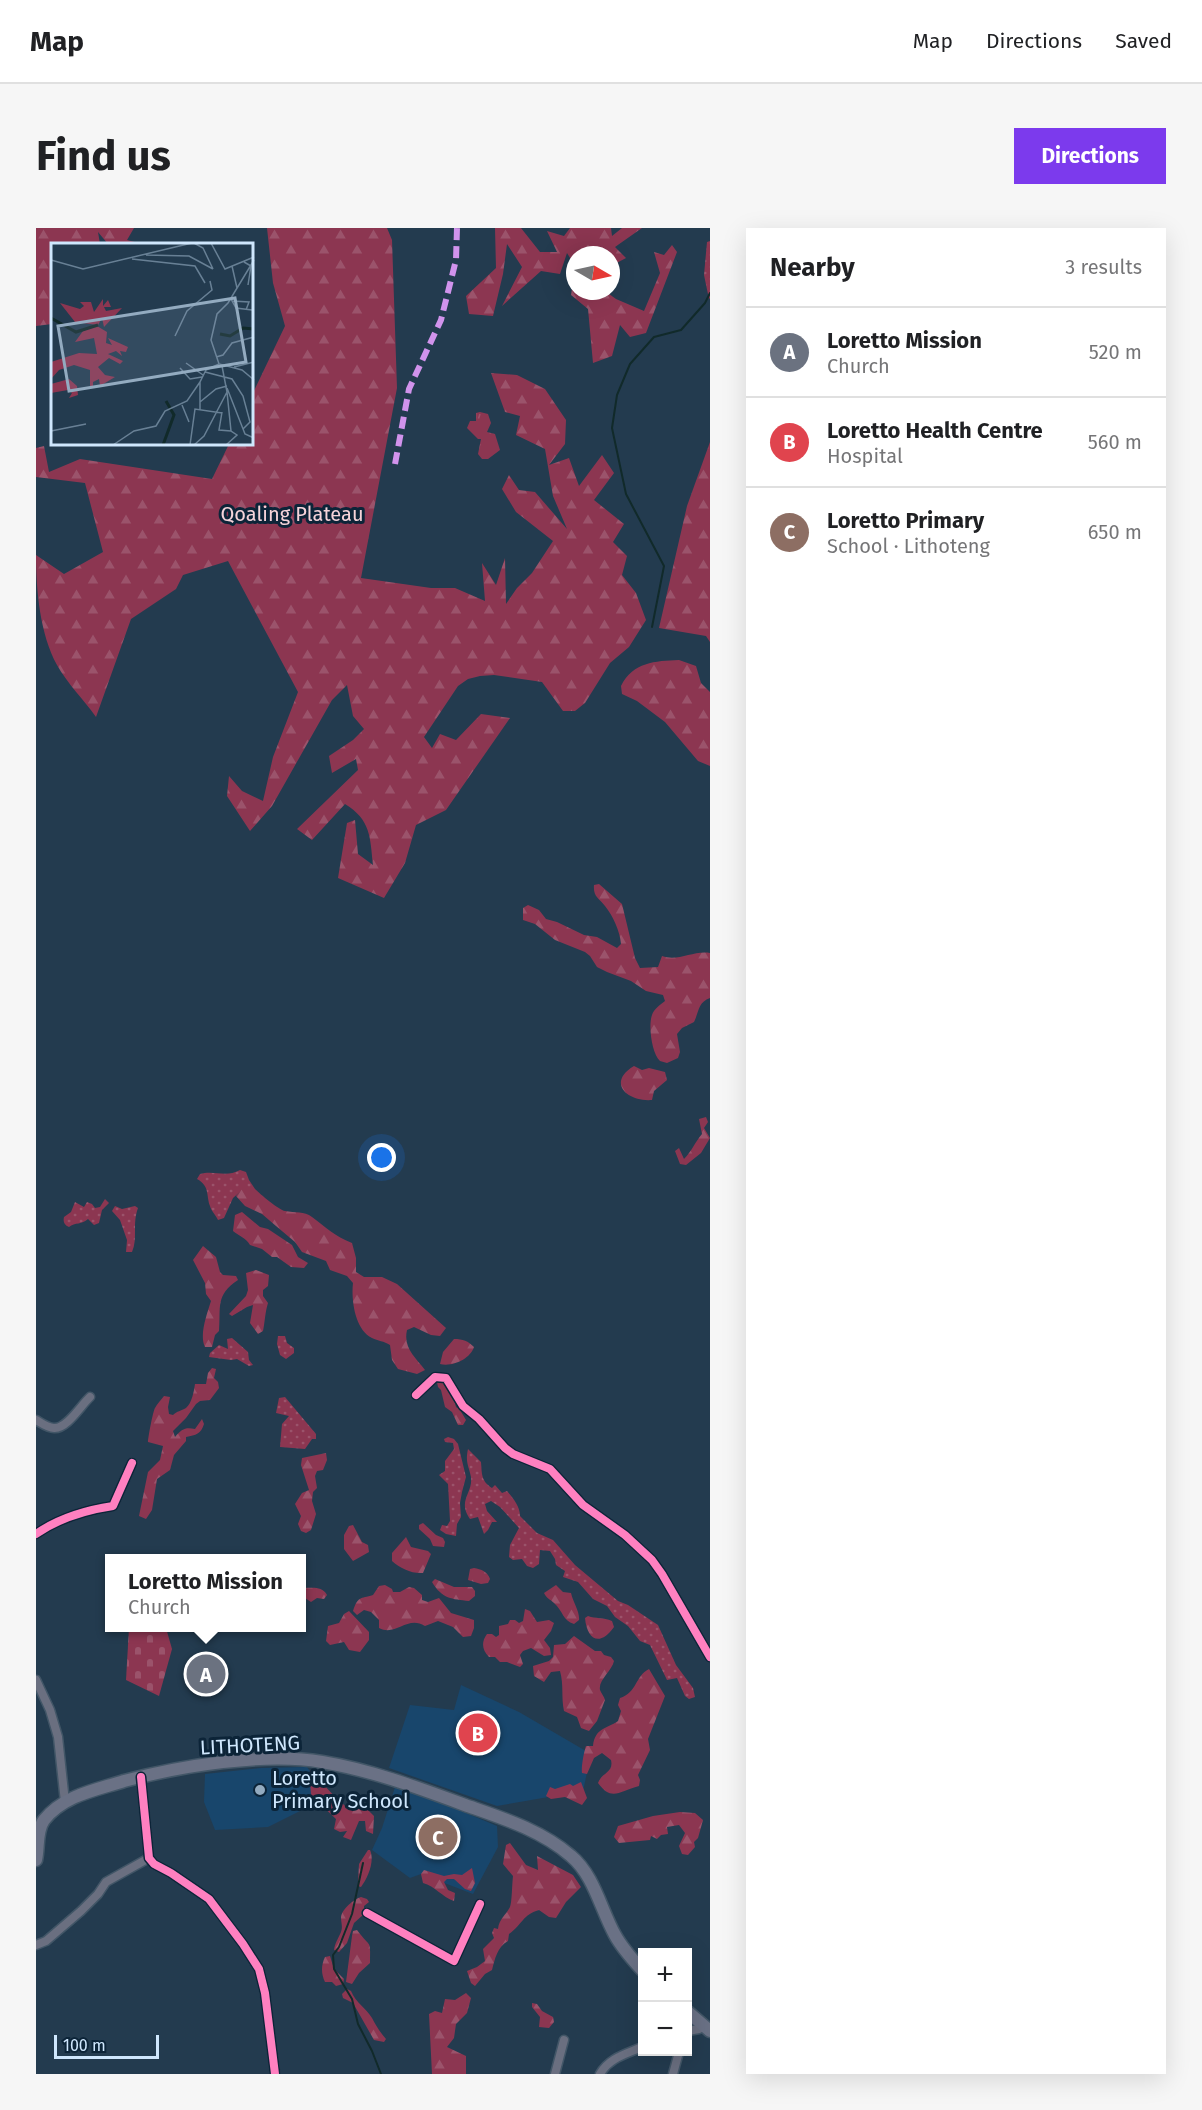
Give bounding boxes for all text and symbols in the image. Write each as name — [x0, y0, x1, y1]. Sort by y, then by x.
text: Map — [30, 25, 84, 58]
text: Map — [913, 28, 953, 54]
text: Directions — [986, 28, 1082, 54]
text: Saved — [1115, 28, 1172, 54]
button: Directions — [1014, 128, 1166, 184]
text: Find us — [36, 131, 171, 181]
inset map — [51, 243, 254, 446]
north arrow — [566, 246, 620, 300]
text: Nearby — [770, 252, 855, 283]
text: 3 results — [1065, 255, 1142, 279]
text: Loretto Mission — [827, 327, 982, 354]
text: A — [784, 340, 795, 364]
text: 520 m — [1089, 340, 1142, 364]
text: Church — [827, 354, 890, 378]
text: Loretto Health Centre — [827, 417, 1043, 444]
text: B — [783, 430, 796, 454]
text: 560 m — [1088, 430, 1142, 454]
text: Hospital — [827, 444, 903, 468]
park label: Qoaling Plateau — [220, 502, 364, 526]
text: Loretto Primary — [827, 507, 984, 534]
text: C — [784, 520, 795, 544]
text: 650 m — [1088, 520, 1142, 544]
text: School · Lithoteng — [827, 534, 990, 558]
your location — [367, 1143, 396, 1172]
popup — [105, 1554, 306, 1632]
text: Loretto Mission — [128, 1568, 283, 1595]
text: Church — [128, 1595, 191, 1619]
pin: A — [186, 1652, 226, 1696]
pin: B — [458, 1710, 498, 1756]
street label: LITHOTENG — [199, 1730, 301, 1760]
place label: Loretto Primary School — [272, 1766, 409, 1813]
marker: Loretto Primary School — [253, 1783, 267, 1797]
pin: C — [418, 1814, 458, 1860]
map controls — [638, 1948, 692, 2056]
button: + — [638, 1948, 692, 2002]
button: − — [638, 2002, 692, 2056]
scale bar — [54, 2032, 159, 2060]
text: 100 m — [63, 2036, 106, 2055]

